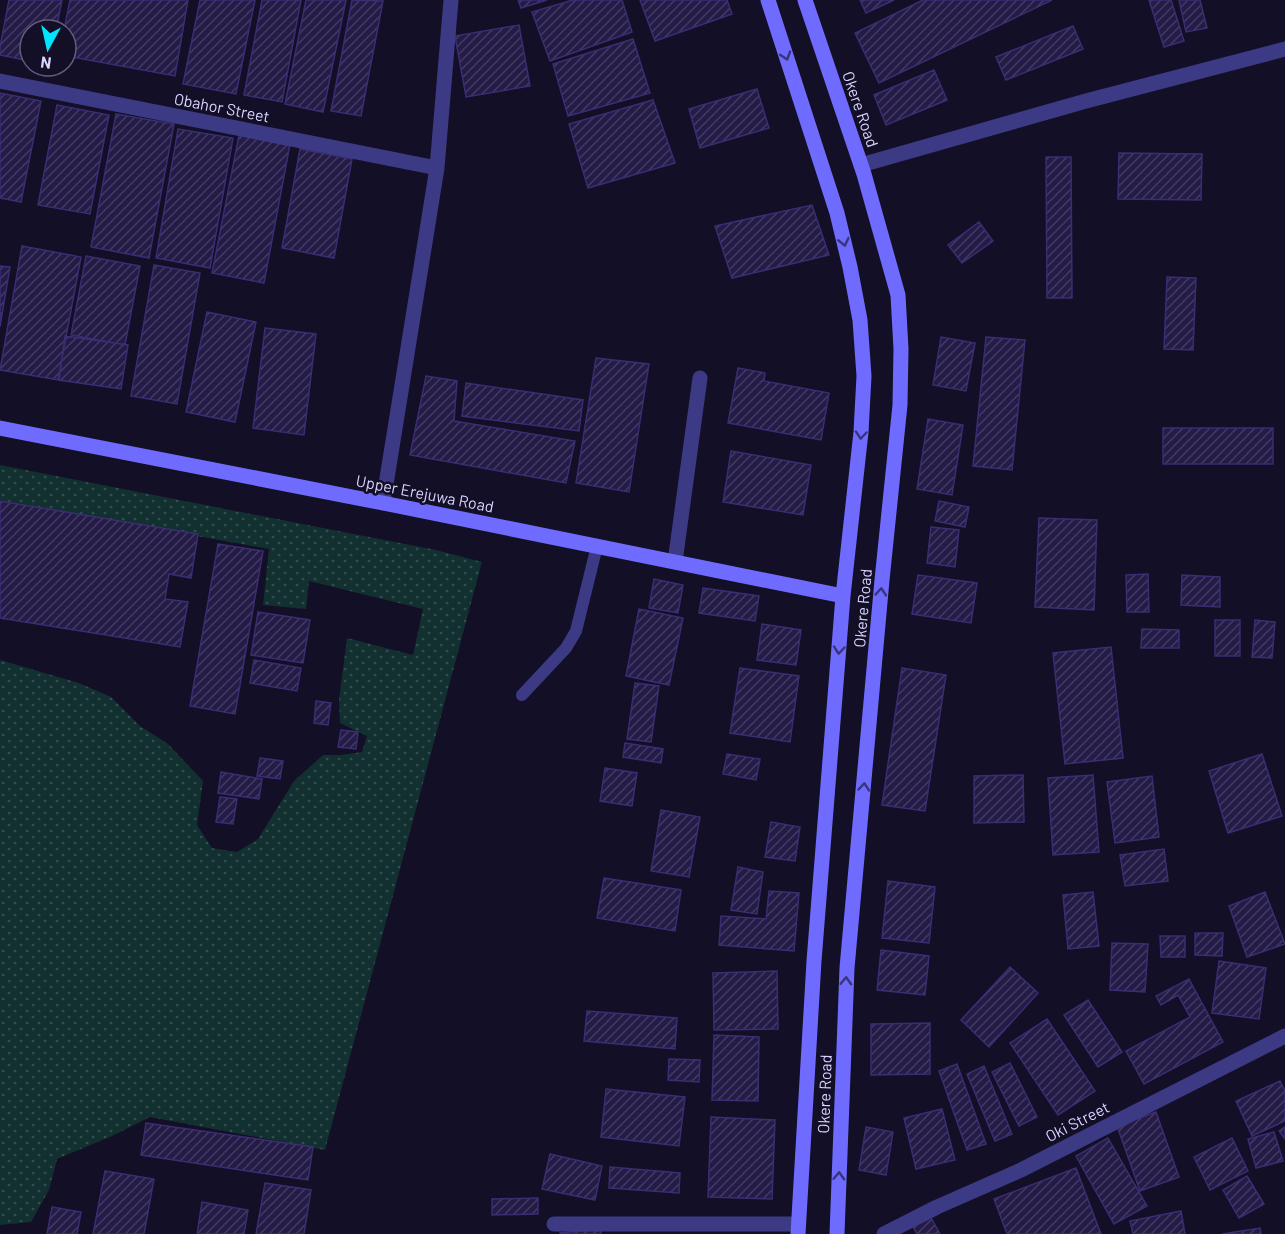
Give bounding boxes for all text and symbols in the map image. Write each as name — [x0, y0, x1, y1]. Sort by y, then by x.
north arrow — [18, 18, 78, 78]
one-way arrow — [779, 50, 791, 61]
text: N — [39, 53, 52, 73]
street label: Okere Road — [839, 69, 883, 149]
street label: Obahor Street — [173, 88, 271, 126]
one-way arrow — [837, 237, 850, 247]
one-way arrow — [855, 430, 868, 439]
street label: Upper Erejuwa Road — [354, 470, 496, 516]
street label: Okere Road — [849, 568, 875, 648]
one-way arrow — [874, 588, 887, 597]
one-way arrow — [833, 645, 846, 654]
one-way arrow — [857, 782, 870, 791]
one-way arrow — [840, 976, 853, 985]
street label: Okere Road — [813, 1054, 835, 1134]
street label: Oki Street — [1042, 1097, 1112, 1145]
one-way arrow — [832, 1171, 845, 1180]

